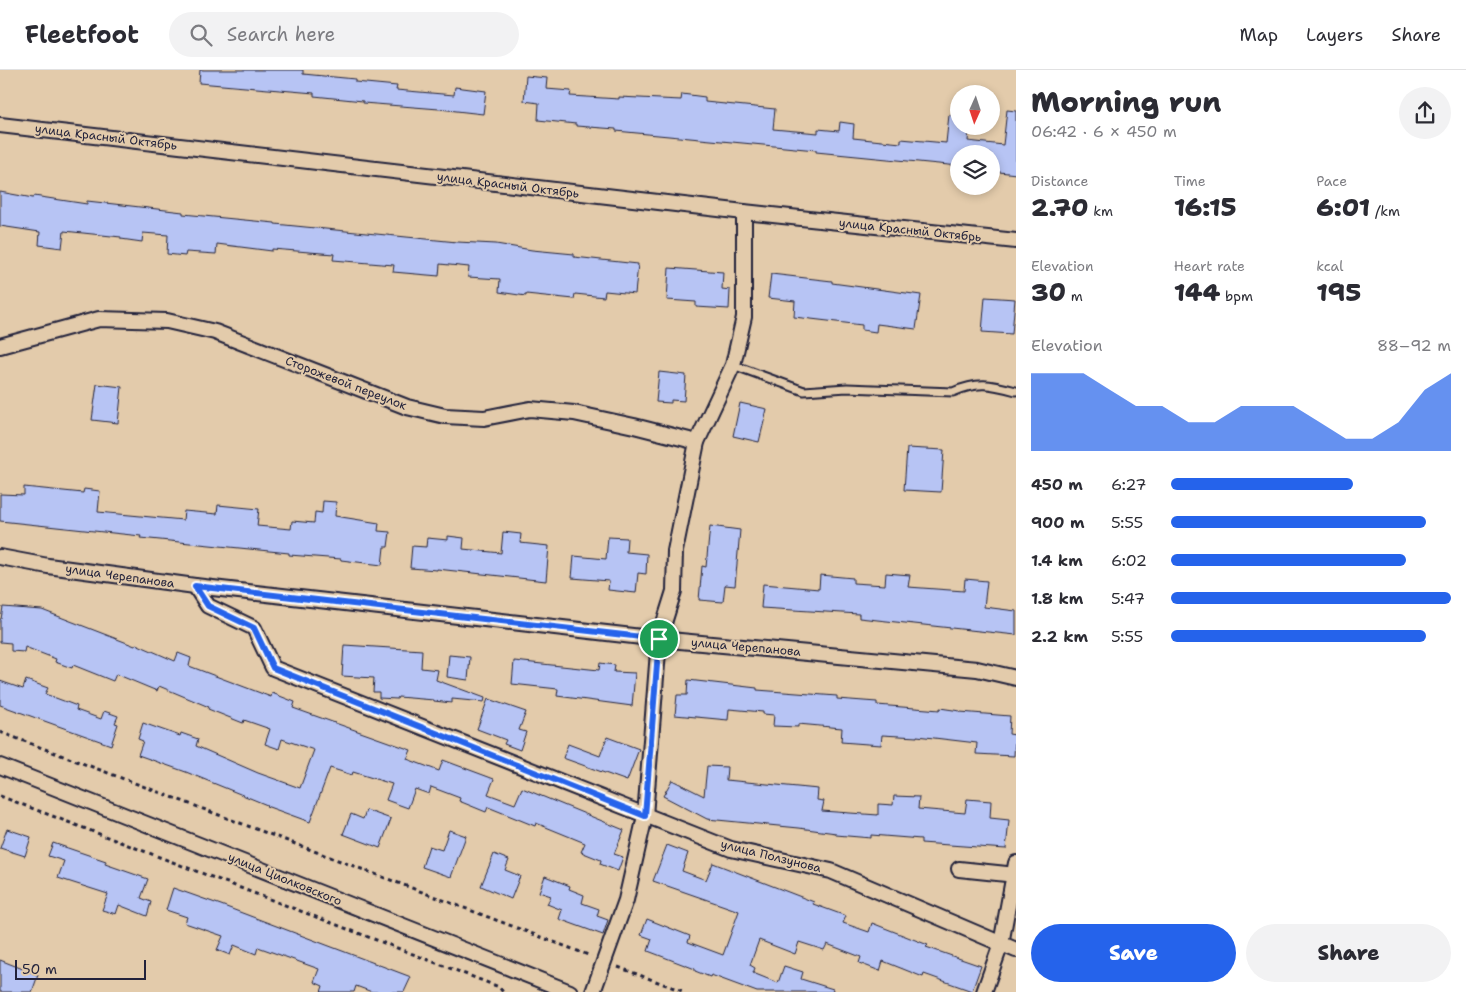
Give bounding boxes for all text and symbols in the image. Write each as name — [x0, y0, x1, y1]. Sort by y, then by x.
search box — [169, 12, 519, 57]
text: Fleetfoot — [25, 19, 139, 51]
icon: search — [187, 21, 215, 49]
text: Search here — [227, 22, 335, 47]
text: Map — [1240, 23, 1278, 47]
text: Layers — [1306, 23, 1363, 47]
text: Share — [1391, 23, 1441, 47]
text: Morning run — [1031, 83, 1221, 121]
north arrow — [950, 85, 1000, 135]
map controls — [950, 85, 1000, 195]
button: share — [1399, 87, 1451, 139]
street label: улица Красный Октябрь — [34, 120, 178, 154]
text: 06:42 · 6 × 450 m — [1031, 121, 1177, 142]
button: layers — [950, 145, 1000, 195]
street label: улица Красный Октябрь — [436, 168, 580, 202]
text: Distance — [1031, 172, 1088, 190]
text: Time — [1174, 172, 1206, 190]
text: Pace — [1316, 172, 1347, 190]
text: 2.70 — [1031, 190, 1088, 224]
text: 16:15 — [1174, 190, 1236, 224]
text: 6:01 — [1316, 190, 1370, 224]
text: km — [1088, 202, 1113, 220]
text: /km — [1370, 202, 1400, 220]
street label: улица Красный Октябрь — [838, 215, 982, 245]
text: Elevation — [1031, 257, 1094, 275]
text: Heart rate — [1174, 257, 1245, 275]
text: kcal — [1316, 257, 1344, 275]
text: 30 — [1031, 275, 1066, 309]
text: 144 — [1174, 275, 1220, 309]
text: 195 — [1316, 275, 1361, 309]
text: m — [1066, 287, 1083, 305]
text: bpm — [1220, 287, 1253, 305]
text: Elevation — [1031, 335, 1103, 356]
text: 88–92 m — [1377, 335, 1451, 356]
street label: Сторожевой переулок — [283, 352, 410, 414]
text: 450 m — [1031, 474, 1083, 495]
text: 6:27 — [1111, 474, 1146, 495]
text: 900 m — [1031, 512, 1085, 533]
text: 5:55 — [1111, 512, 1143, 533]
text: 1.4 km — [1031, 550, 1083, 571]
text: 6:02 — [1111, 550, 1147, 571]
street label: улица Черепанова — [64, 560, 176, 592]
text: 1.8 km — [1031, 588, 1083, 609]
text: 5:47 — [1111, 588, 1145, 609]
pin — [638, 618, 680, 660]
icon: arrive — [645, 625, 673, 653]
text: 2.2 km — [1031, 626, 1088, 647]
text: 5:55 — [1111, 626, 1143, 647]
street label: улица Черепанова — [690, 634, 802, 660]
street label: улица Ползунова — [719, 836, 823, 876]
street label: улица Циолковского — [226, 849, 344, 909]
button: Save — [1031, 924, 1236, 982]
button: Share — [1246, 924, 1451, 982]
scale bar — [15, 957, 146, 980]
text: 50 m — [22, 960, 57, 978]

